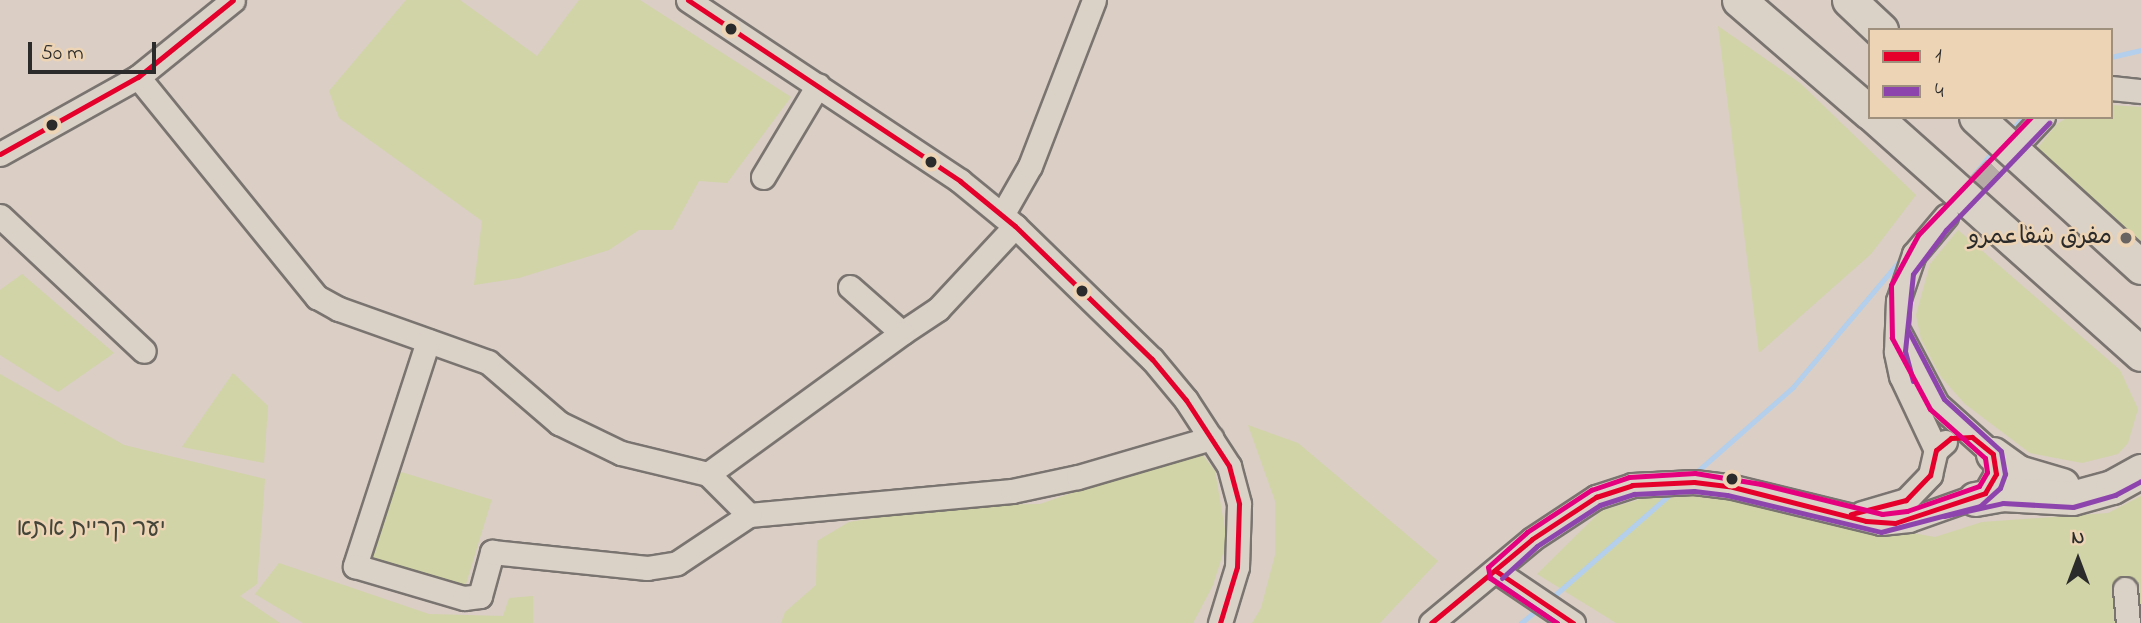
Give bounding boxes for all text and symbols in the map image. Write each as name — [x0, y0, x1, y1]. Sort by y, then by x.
unlabelled marker — [724, 22, 738, 36]
scale bar — [32, 28, 159, 72]
legend — [1868, 28, 2113, 119]
text: 50 m — [41, 39, 84, 69]
text: 1 — [1935, 42, 1942, 72]
text: 4 — [1935, 77, 1944, 107]
unlabelled marker — [45, 118, 59, 132]
unlabelled marker — [924, 155, 938, 169]
place label: مفرق شفاعمرو — [1968, 224, 2112, 252]
marker: مفرق شفاعمرو — [2118, 230, 2134, 246]
unlabelled marker — [1075, 284, 1089, 298]
unlabelled marker — [1725, 472, 1739, 486]
park label: יער קריית אתא — [16, 516, 166, 544]
north arrow — [2043, 525, 2113, 595]
text: N — [2072, 525, 2084, 552]

